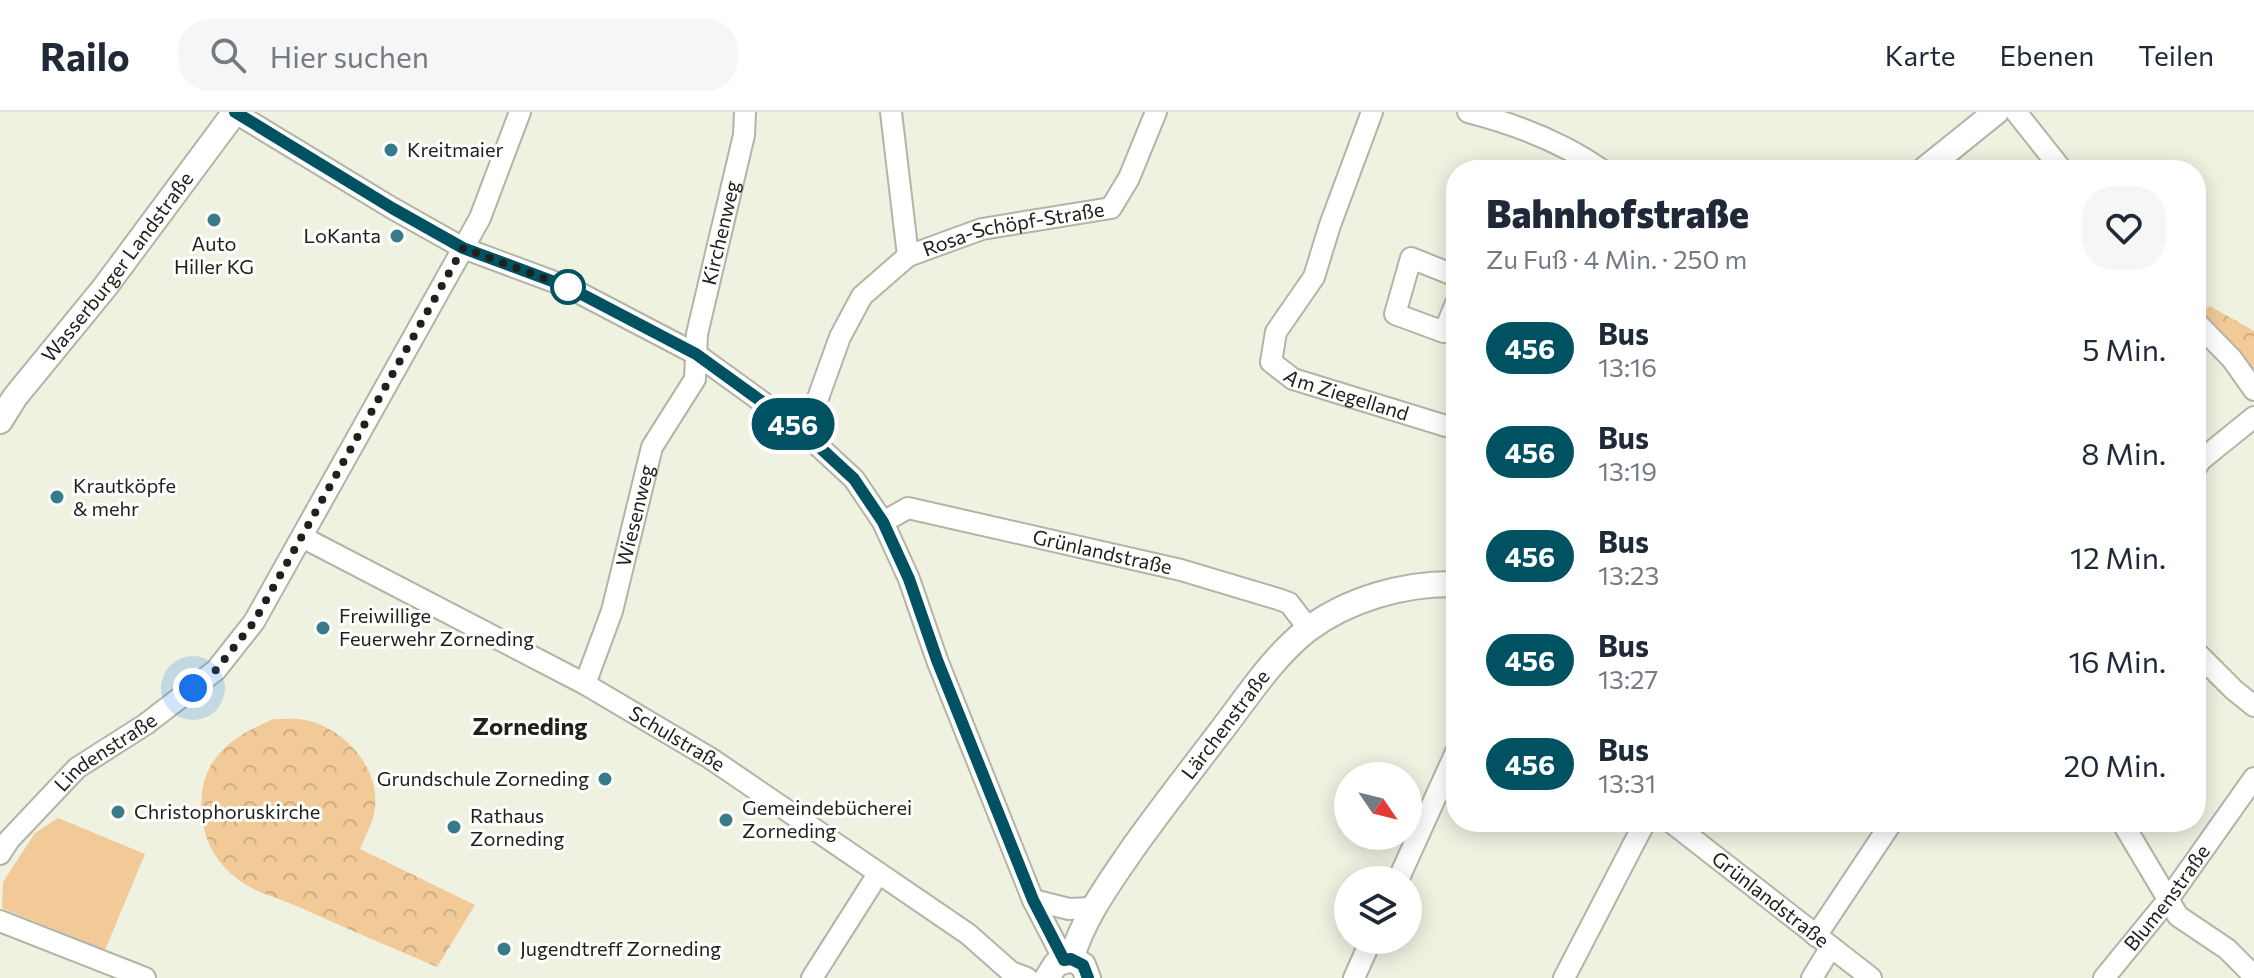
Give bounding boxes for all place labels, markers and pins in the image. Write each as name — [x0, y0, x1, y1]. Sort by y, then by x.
place label: Kreitmaier — [407, 137, 504, 161]
marker: Kreitmaier — [382, 141, 400, 159]
marker: Auto Hiller KG — [205, 211, 223, 229]
place label: LoKanta — [304, 223, 381, 247]
marker: LoKanta — [388, 227, 406, 245]
place label: Auto Hiller KG — [174, 231, 254, 278]
unlabelled marker — [551, 270, 585, 304]
place label: Krautköpfe & mehr — [73, 473, 176, 520]
marker: Krautköpfe & mehr — [48, 488, 66, 506]
place label: Freiwillige Feuerwehr Zorneding — [339, 603, 534, 650]
marker: Freiwillige Feuerwehr Zorneding — [314, 619, 332, 637]
place label: Grundschule Zorneding — [377, 766, 589, 790]
marker: Grundschule Zorneding — [596, 770, 614, 788]
place label: Gemeindebücherei Zorneding — [742, 795, 912, 842]
place label: Christophoruskirche — [134, 799, 320, 823]
marker: Christophoruskirche — [109, 803, 127, 821]
place label: Rathaus Zorneding — [470, 803, 565, 850]
marker: Gemeindebücherei Zorneding — [717, 811, 735, 829]
marker: Rathaus Zorneding — [445, 818, 463, 836]
place label: Jugendtreff Zorneding — [520, 936, 721, 960]
marker: Jugendtreff Zorneding — [495, 940, 513, 958]

